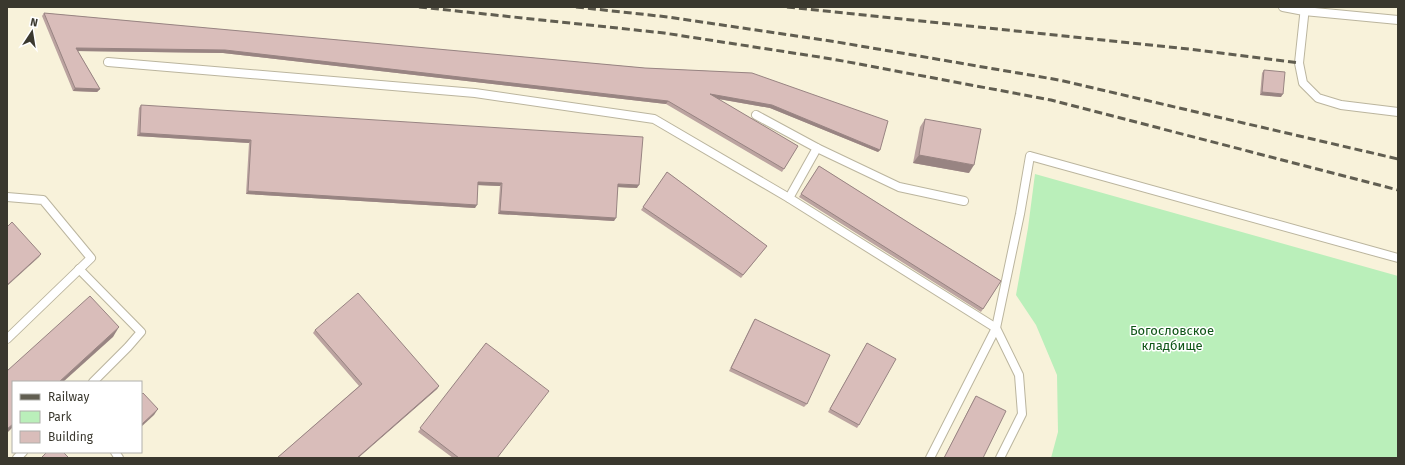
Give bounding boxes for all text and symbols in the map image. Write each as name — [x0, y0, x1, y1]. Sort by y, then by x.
north arrow — [12, 12, 52, 52]
text: N — [29, 16, 39, 30]
park label: Богословское кладбище — [1130, 323, 1214, 353]
legend — [12, 381, 142, 453]
text: Railway — [48, 390, 89, 404]
text: Park — [48, 410, 72, 424]
text: Building — [48, 430, 94, 444]

